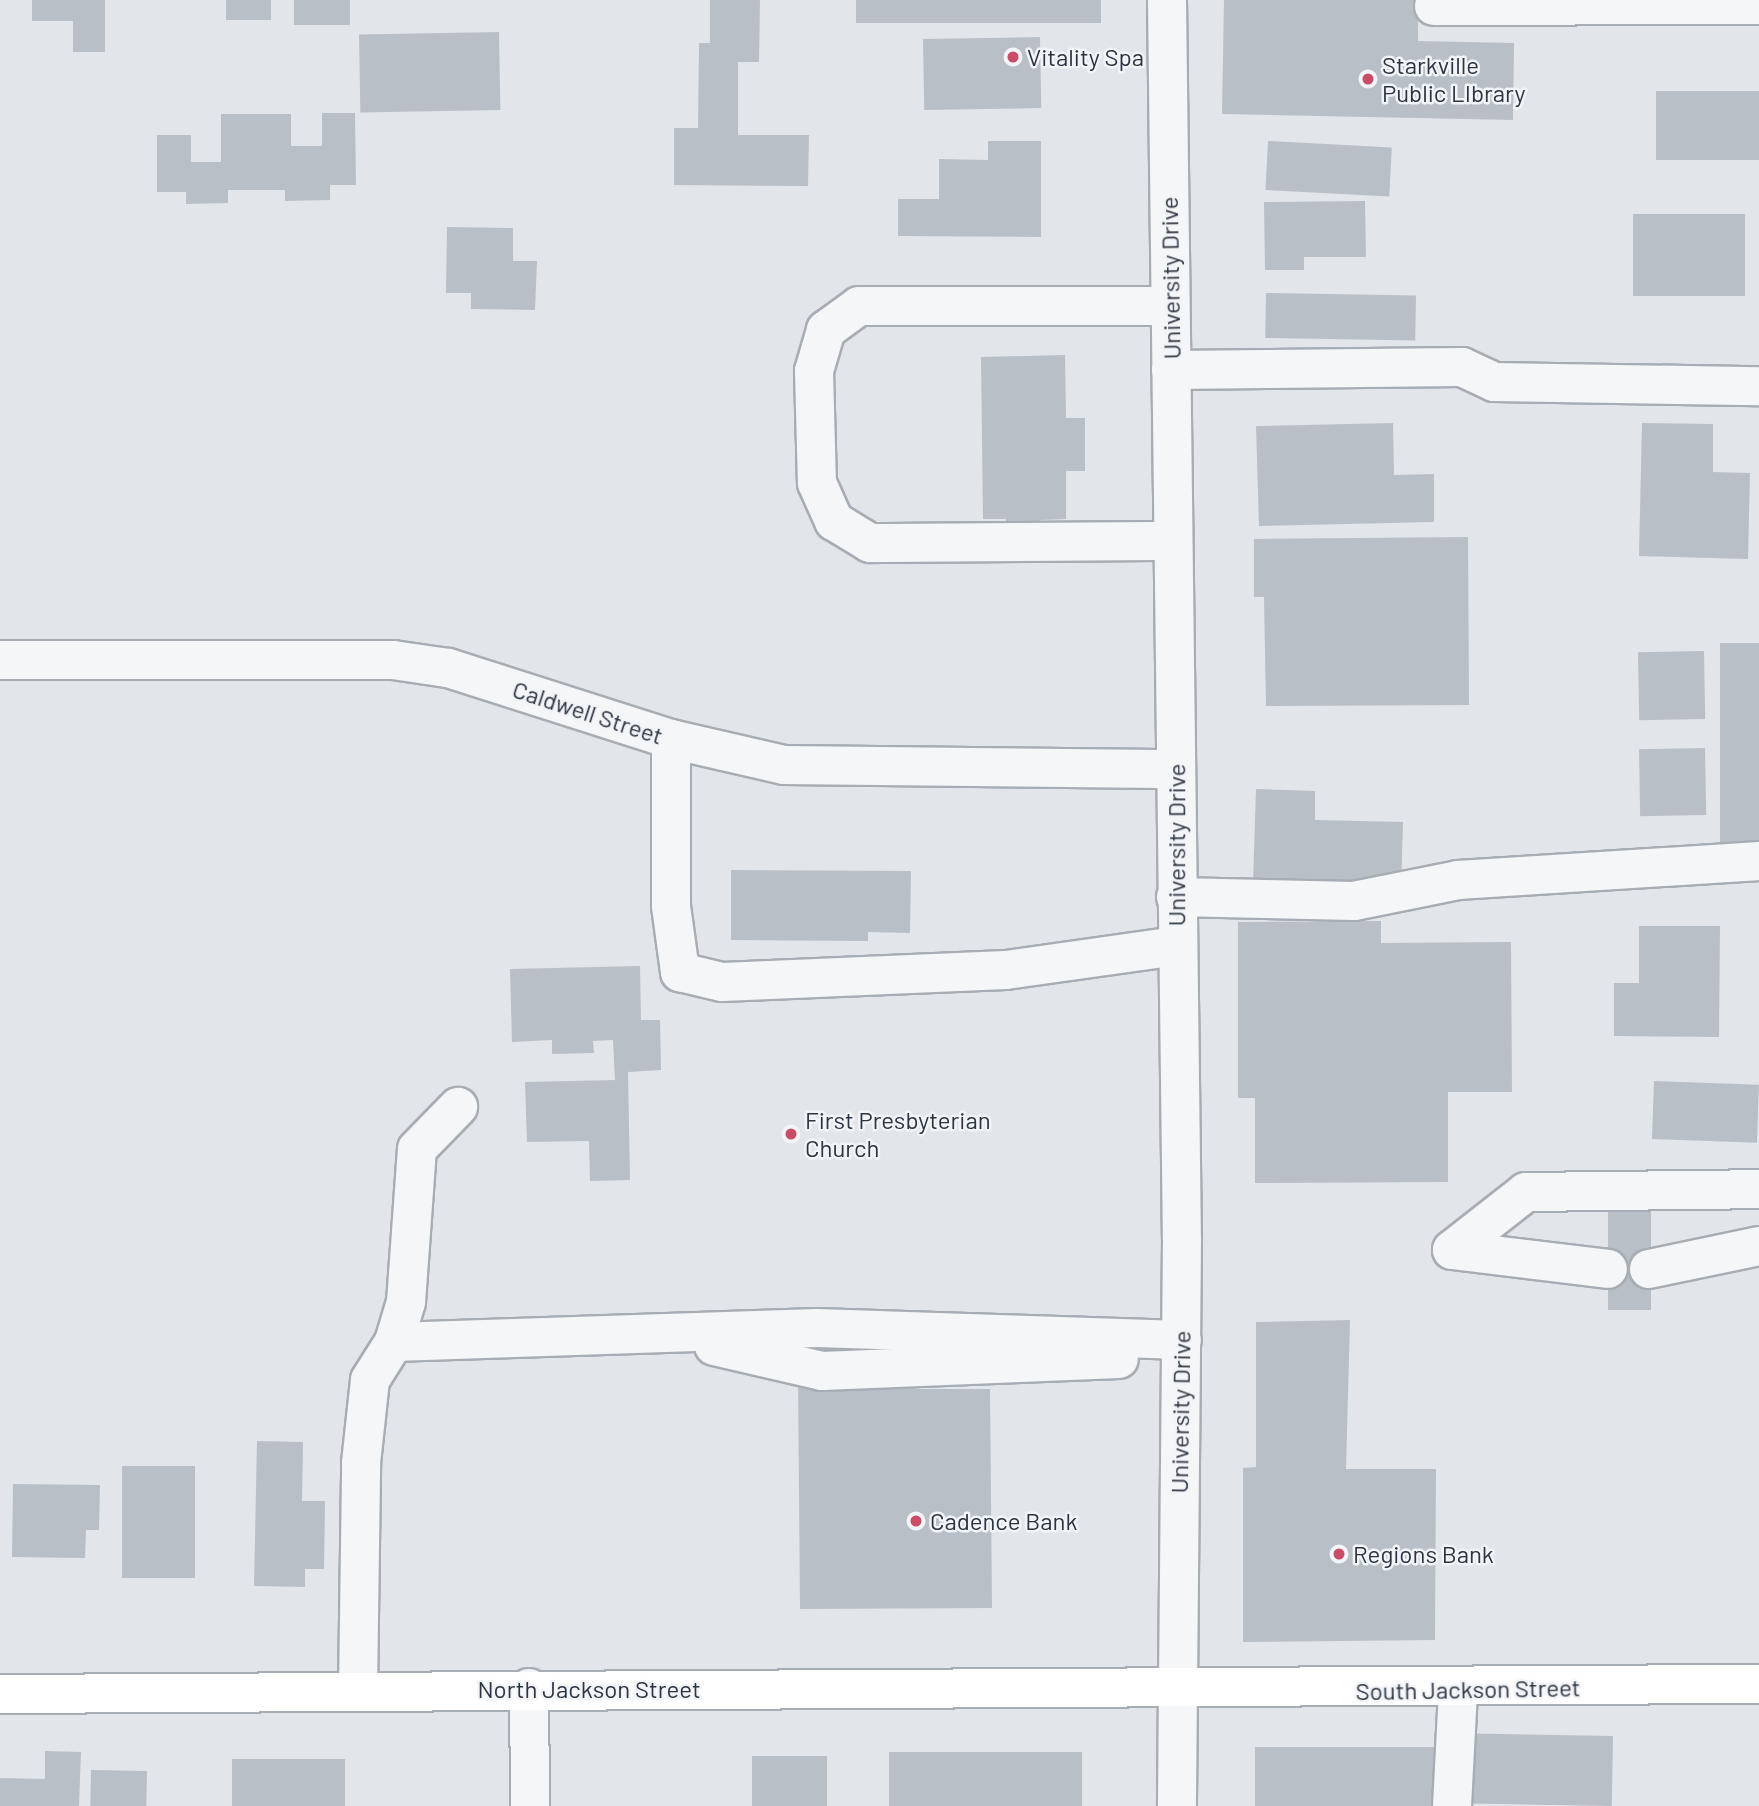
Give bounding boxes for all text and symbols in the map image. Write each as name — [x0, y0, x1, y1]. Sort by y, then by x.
place label: Vitality Spa — [1027, 43, 1144, 71]
marker: Vitality Spa — [1005, 49, 1021, 65]
place label: Starkville Public LIbrary — [1382, 51, 1525, 107]
marker: Starkville Public LIbrary — [1360, 71, 1376, 87]
street label: University Drive — [1154, 196, 1186, 360]
street label: Caldwell Street — [509, 674, 667, 750]
street label: University Drive — [1162, 764, 1190, 926]
place label: First Presbyterian Church — [805, 1106, 991, 1162]
marker: First Presbyterian Church — [783, 1126, 799, 1142]
street label: University Drive — [1164, 1330, 1196, 1494]
place label: Cadence Bank — [930, 1507, 1077, 1535]
marker: Cadence Bank — [908, 1513, 924, 1529]
place label: Regions Bank — [1353, 1540, 1494, 1568]
marker: Regions Bank — [1331, 1546, 1347, 1562]
street label: South Jackson Street — [1355, 1673, 1581, 1705]
street label: North Jackson Street — [477, 1675, 701, 1703]

